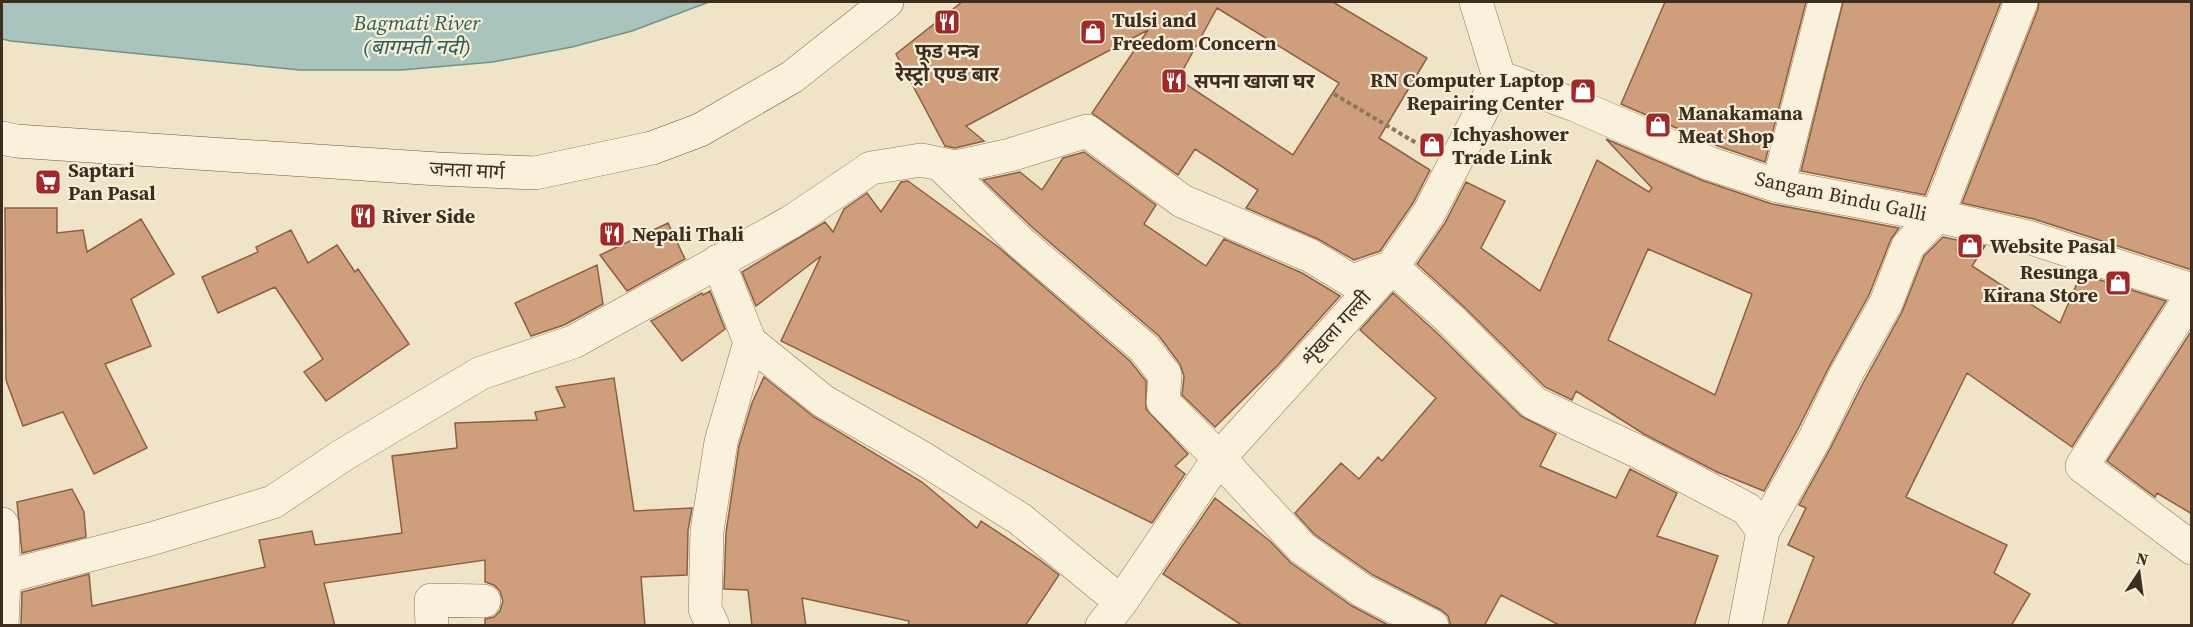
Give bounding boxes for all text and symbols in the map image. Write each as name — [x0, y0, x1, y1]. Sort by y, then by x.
place label: Tulsi and Freedom Concern — [1112, 6, 1277, 57]
restaurant icon: फूड मन्त्र रेस्ट्रो एण्ड बार — [932, 7, 962, 37]
water label: Bagmati River (बागमती नदी) — [352, 8, 481, 61]
shop icon: Tulsi and Freedom Concern — [1078, 17, 1108, 47]
place label: फूड मन्त्र रेस्ट्रो एण्ड बार — [895, 37, 1000, 88]
restaurant icon: सपना खाजा घर — [1159, 66, 1189, 96]
place label: RN Computer Laptop Repairing Center — [1370, 66, 1565, 117]
place label: सपना खाजा घर — [1194, 67, 1316, 95]
shop icon: RN Computer Laptop Repairing Center — [1568, 76, 1598, 106]
place label: Manakamana Meat Shop — [1678, 99, 1803, 150]
shop icon: Manakamana Meat Shop — [1643, 110, 1673, 140]
place label: Ichyashower Trade Link — [1452, 120, 1569, 171]
shop icon: Ichyashower Trade Link — [1417, 130, 1447, 160]
street label: जनता मार्ग — [429, 154, 506, 186]
place label: Saptari Pan Pasal — [68, 156, 156, 207]
street label: Sangam Bindu Galli — [1753, 164, 1930, 228]
supermarket icon: Saptari Pan Pasal — [33, 167, 63, 197]
restaurant icon: River Side — [348, 201, 378, 231]
place label: River Side — [382, 202, 475, 230]
restaurant icon: Nepali Thali — [597, 219, 627, 249]
place label: Nepali Thali — [632, 220, 744, 248]
shop icon: Website Pasal — [1955, 231, 1985, 261]
place label: Website Pasal — [1990, 232, 2116, 260]
place label: Resunga Kirana Store — [1983, 258, 2098, 309]
shop icon: Resunga Kirana Store — [2103, 268, 2133, 298]
street label: शृंखला गल्ली — [1295, 284, 1378, 372]
north arrow — [2109, 543, 2169, 603]
text: N — [2134, 546, 2151, 570]

